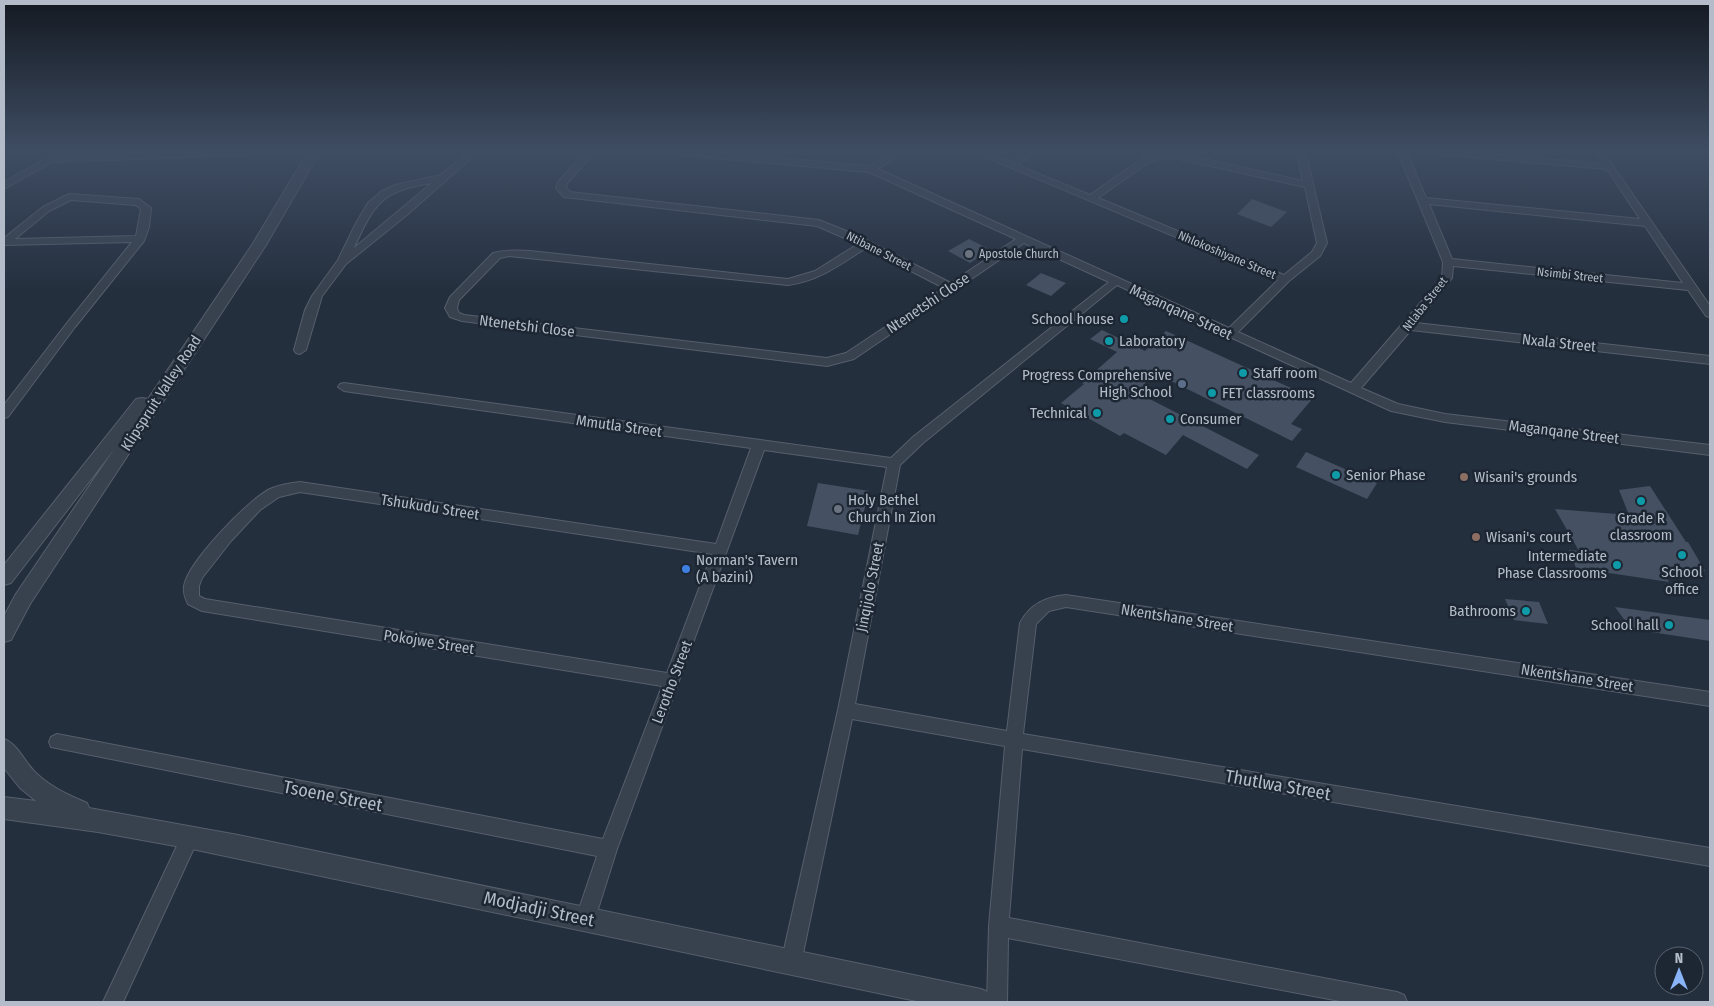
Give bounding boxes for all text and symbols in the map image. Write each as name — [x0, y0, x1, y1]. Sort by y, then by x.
street label: Nhlokoshiyane Street — [1176, 228, 1278, 282]
street label: Ntibane Street — [844, 229, 914, 273]
place label: Apostole Church — [979, 247, 1059, 261]
marker: Apostole Church — [963, 248, 975, 260]
street label: Nsimbi Street — [1536, 265, 1604, 285]
street label: Ntenetshi Close — [883, 269, 973, 337]
street label: Ntlaba Street — [1400, 274, 1450, 334]
street label: Maganqane Street — [1127, 280, 1235, 344]
place label: School house — [1032, 310, 1114, 328]
street label: Ntenetshi Close — [478, 311, 576, 341]
marker: School house — [1118, 313, 1130, 325]
street label: Nxala Street — [1521, 330, 1597, 356]
street label: Klipspruit Valley Road — [117, 332, 205, 454]
place label: Laboratory — [1119, 332, 1186, 350]
marker: Laboratory — [1103, 335, 1115, 347]
place label: Staff room — [1253, 364, 1317, 382]
place label: Progress Comprehensive High School — [1022, 366, 1172, 401]
marker: Staff room — [1237, 367, 1249, 379]
marker: Progress Comprehensive High School — [1176, 378, 1188, 390]
place label: FET classrooms — [1222, 384, 1315, 402]
marker: FET classrooms — [1206, 387, 1218, 399]
place label: Technical — [1030, 404, 1087, 422]
marker: Technical — [1091, 407, 1103, 419]
place label: Consumer — [1180, 410, 1242, 428]
street label: Mmutla Street — [575, 411, 663, 441]
marker: Consumer — [1164, 413, 1176, 425]
street label: Maganqane Street — [1508, 416, 1620, 448]
place label: Senior Phase — [1346, 466, 1426, 484]
place label: Wisani's grounds — [1474, 468, 1577, 486]
marker: Senior Phase — [1330, 469, 1342, 481]
marker: Wisani's grounds — [1458, 471, 1470, 483]
street label: Tshukudu Street — [380, 490, 481, 524]
place label: Holy Bethel Church In Zion — [848, 491, 936, 526]
marker: Grade R classroom — [1635, 495, 1647, 507]
marker: Holy Bethel Church In Zion — [832, 503, 844, 515]
place label: Grade R classroom — [1610, 509, 1672, 544]
place label: Wisani's court — [1486, 528, 1571, 546]
marker: Wisani's court — [1470, 531, 1482, 543]
street label: Jinqijolo Street — [852, 540, 888, 634]
place label: Intermediate Phase Classrooms — [1497, 547, 1607, 582]
marker: School office — [1676, 549, 1688, 561]
place label: Norman's Tavern (A bazini) — [696, 551, 798, 586]
marker: Intermediate Phase Classrooms — [1611, 559, 1623, 571]
marker: Norman's Tavern (A bazini) — [680, 563, 692, 575]
place label: School office — [1661, 563, 1703, 598]
street label: Nkentshane Street — [1120, 600, 1235, 636]
place label: Bathrooms — [1449, 602, 1516, 620]
marker: Bathrooms — [1520, 605, 1532, 617]
place label: School hall — [1591, 616, 1659, 634]
marker: School hall — [1663, 619, 1675, 631]
street label: Pokojwe Street — [382, 626, 476, 658]
street label: Lerotho Street — [648, 638, 696, 726]
street label: Nkentshane Street — [1520, 660, 1635, 696]
street label: Thutlwa Street — [1224, 765, 1332, 805]
street label: Tsoene Street — [282, 776, 384, 816]
street label: Modjadji Street — [482, 887, 596, 931]
north arrow — [1654, 946, 1704, 996]
text: N — [1675, 950, 1683, 967]

